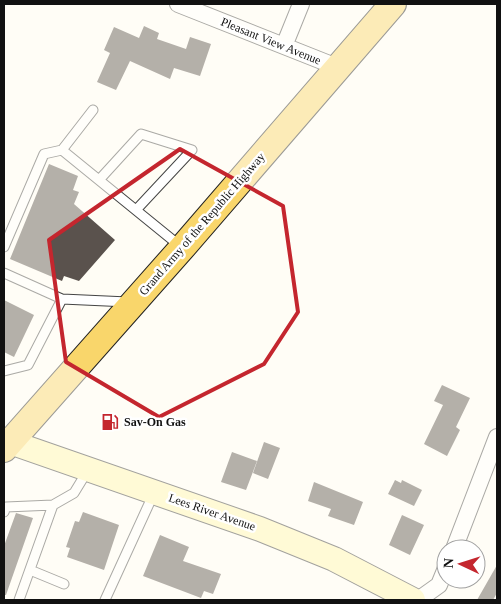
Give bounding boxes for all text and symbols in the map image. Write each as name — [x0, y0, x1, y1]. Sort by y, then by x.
street label: Pleasant View Avenue — [219, 15, 323, 67]
street label: Grand Army of the Republic Highway — [136, 150, 268, 298]
fuel station icon: Sav-On Gas — [100, 412, 120, 432]
place label: Sav-On Gas — [124, 415, 186, 429]
street label: Lees River Avenue — [167, 491, 257, 533]
north arrow — [436, 539, 486, 589]
text: N — [441, 558, 456, 569]

